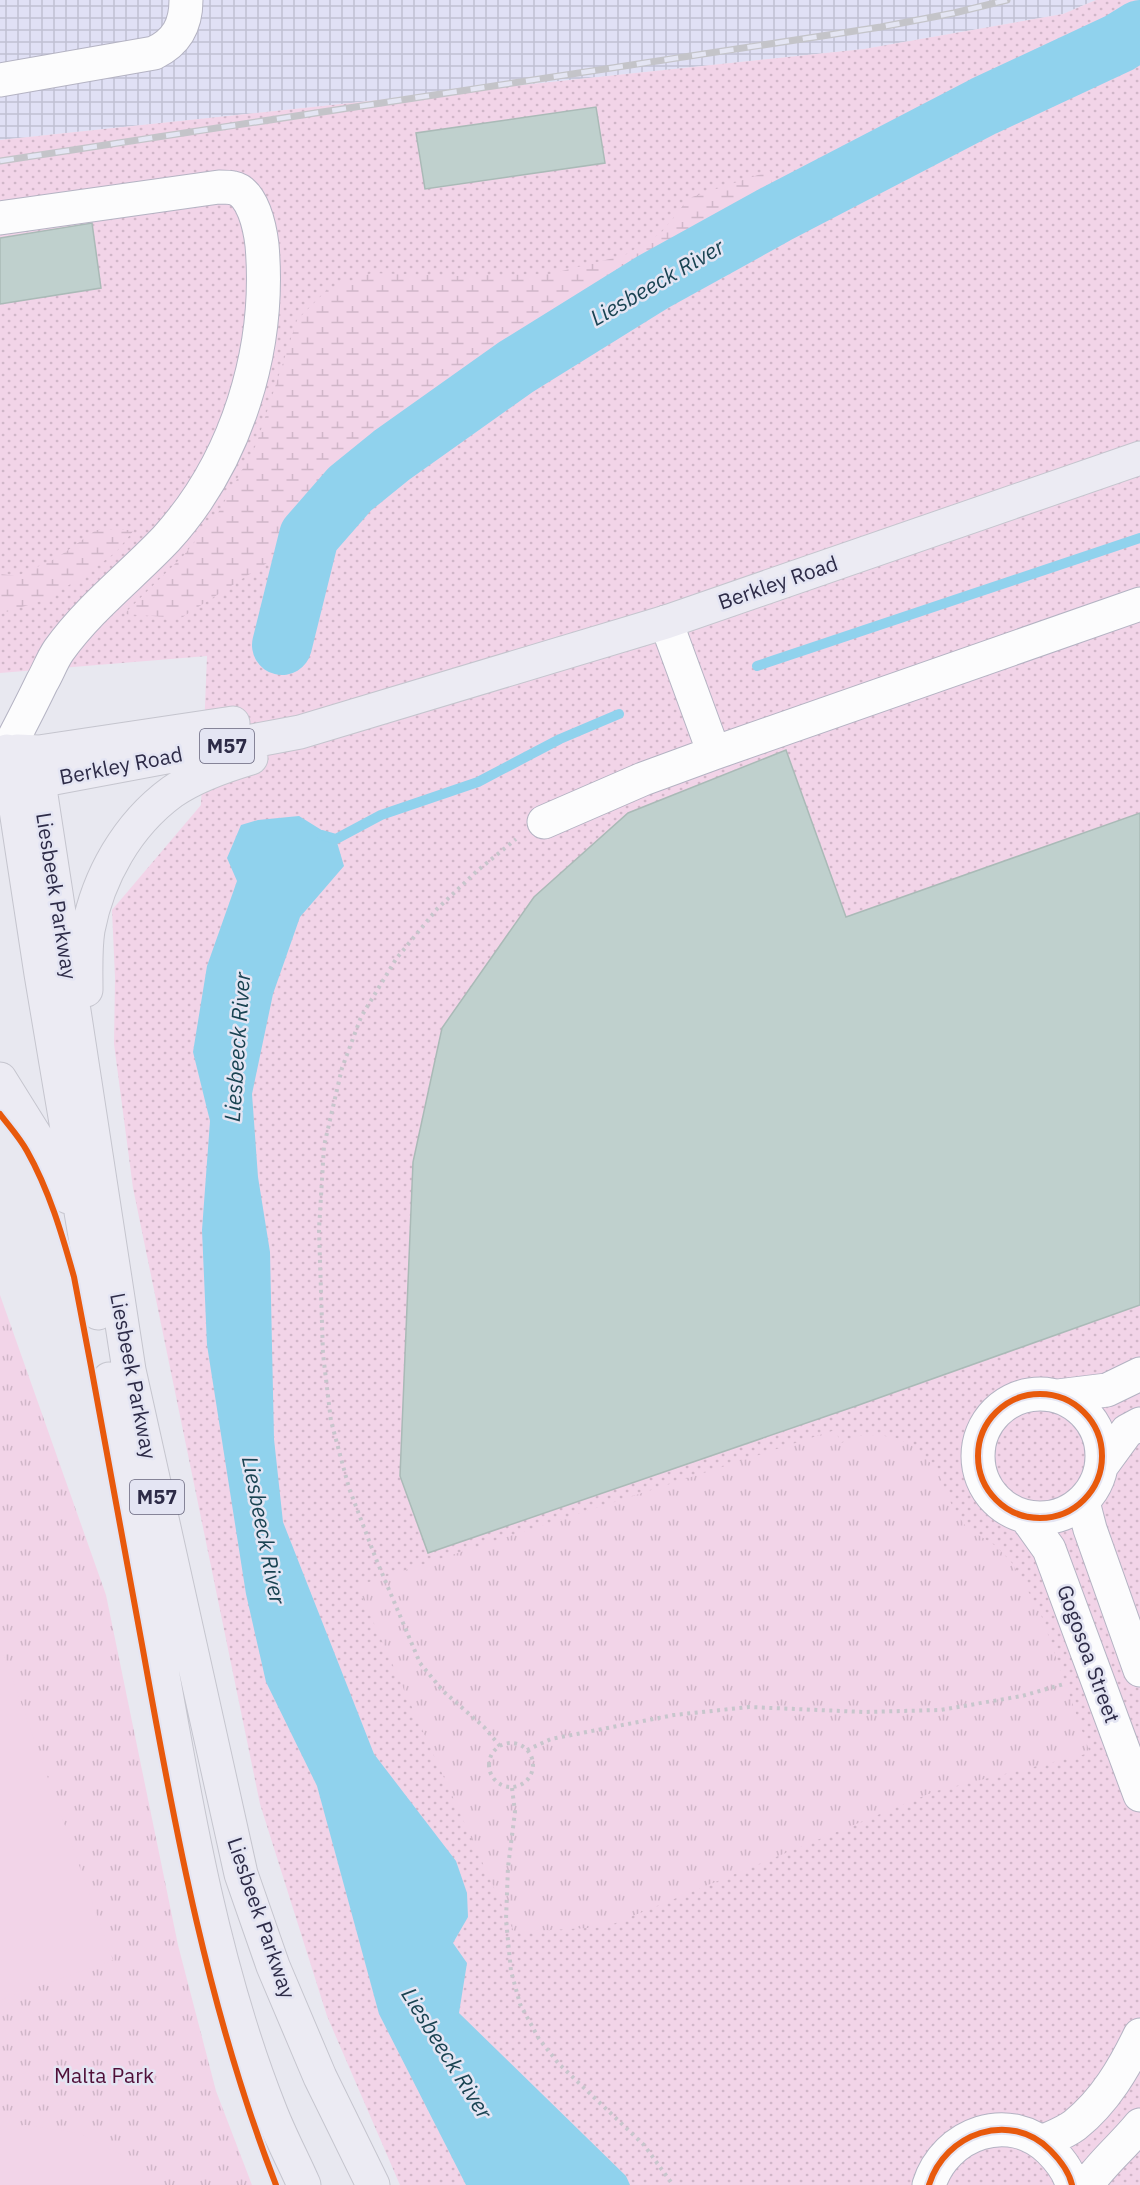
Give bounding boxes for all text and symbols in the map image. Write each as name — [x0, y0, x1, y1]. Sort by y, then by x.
water label: Liesbeeck River — [585, 231, 730, 332]
street label: Berkley Road — [714, 548, 841, 616]
road number: M57 — [200, 729, 254, 763]
street label: Berkley Road — [57, 739, 185, 791]
street label: Liesbeek Parkway — [30, 810, 84, 982]
water label: Liesbeeck River — [217, 970, 256, 1123]
street label: Liesbeek Parkway — [104, 1290, 164, 1462]
water label: Liesbeeck River — [236, 1454, 293, 1607]
road number: M57 — [130, 1480, 184, 1514]
street label: Gogosoa Street — [1051, 1581, 1127, 1727]
street label: Liesbeek Parkway — [221, 1833, 303, 2003]
water label: Liesbeeck River — [395, 1981, 500, 2125]
park label: Malta Park — [54, 2061, 154, 2089]

